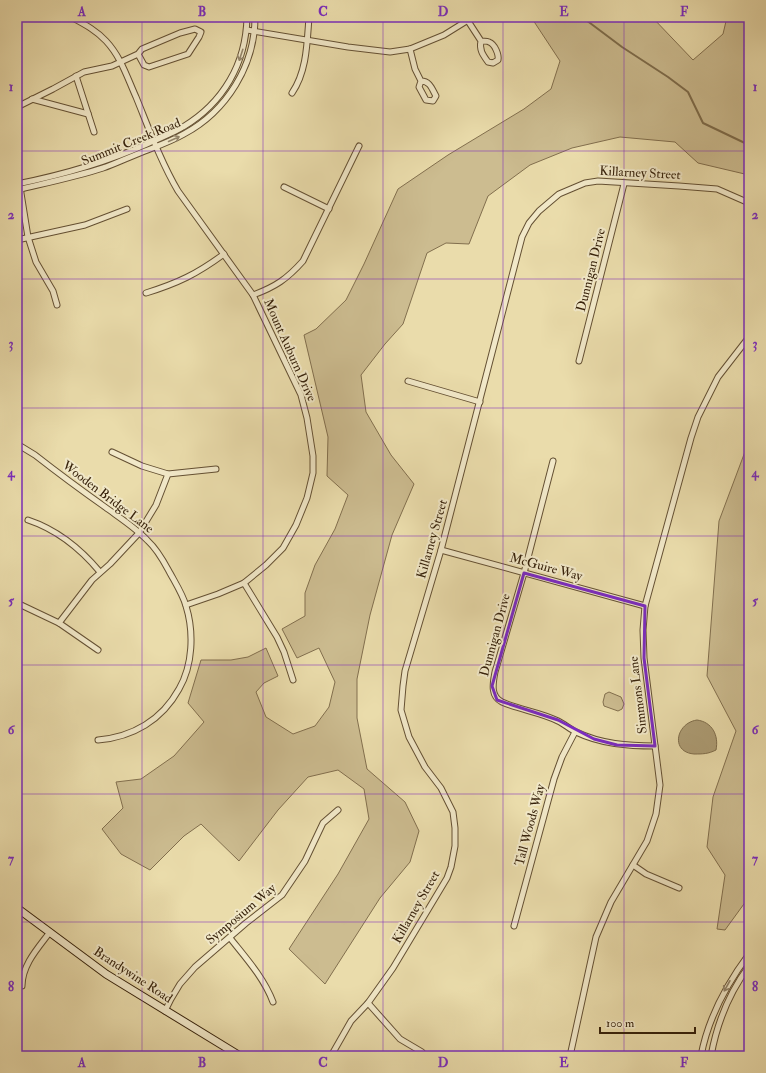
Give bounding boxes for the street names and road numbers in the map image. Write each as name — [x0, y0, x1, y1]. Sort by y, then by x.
street label: Summit Creek Road — [79, 115, 184, 169]
street label: Killarney Street — [599, 163, 681, 184]
street label: Dunnigan Drive — [573, 226, 609, 313]
street label: Mount Auburn Drive — [260, 296, 320, 404]
street label: Wooden Bridge Lane — [58, 457, 157, 537]
street label: Killarney Street — [413, 498, 452, 581]
street label: McGuire Way — [508, 550, 584, 585]
street label: Dunnigan Drive — [476, 591, 514, 678]
street label: Simmons Lane — [625, 655, 651, 735]
street label: Tall Woods Way — [511, 782, 550, 868]
street label: Killarney Street — [389, 868, 444, 947]
street label: Symposium Way — [203, 880, 280, 949]
street label: Brandywine Road — [90, 944, 176, 1008]

